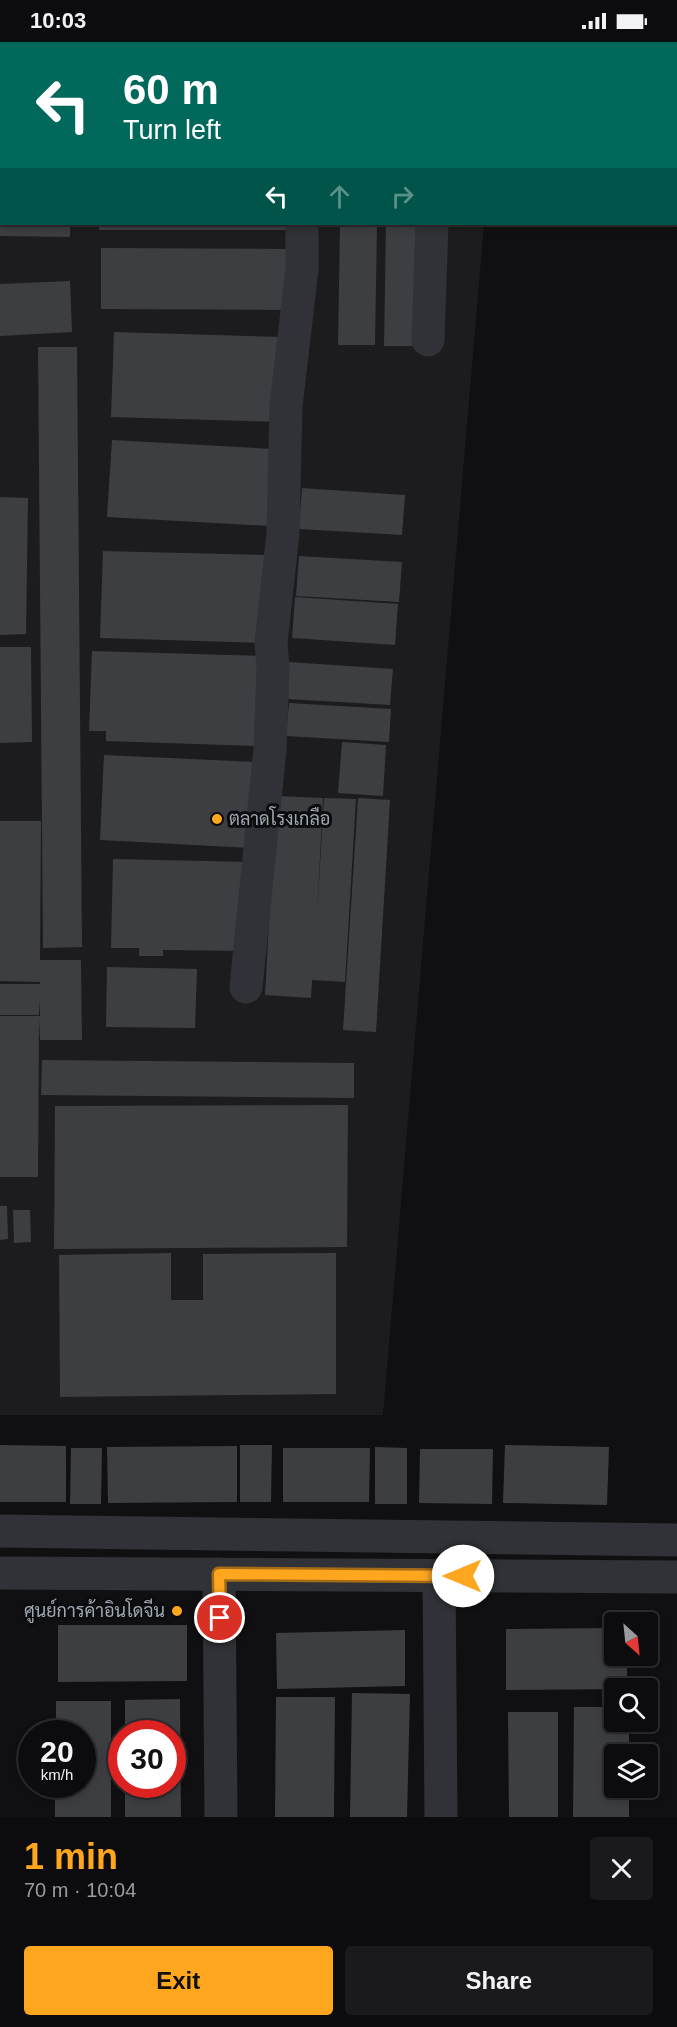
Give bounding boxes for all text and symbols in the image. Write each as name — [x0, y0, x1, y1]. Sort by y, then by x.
text: 10:03 — [30, 8, 86, 33]
icon: left — [24, 66, 102, 144]
text: 60 m — [123, 66, 219, 113]
text: Turn left — [123, 115, 221, 145]
icon: left — [260, 180, 293, 213]
icon: ahead — [323, 180, 356, 213]
icon: right — [386, 180, 419, 213]
place label: ตลาดโรงเกลือ — [229, 806, 330, 829]
marker: ตลาดโรงเกลือ — [210, 812, 224, 826]
position arrow — [431, 1544, 495, 1608]
pin — [194, 1592, 245, 1643]
place label: ศูนย์การค้าอินโดจีน — [24, 1598, 165, 1624]
icon: arrive — [203, 1601, 236, 1634]
marker: ศูนย์การค้าอินโดจีน — [170, 1604, 184, 1618]
north arrow — [604, 1612, 658, 1666]
map controls — [604, 1612, 658, 1798]
button: search — [604, 1678, 658, 1732]
speed limit sign: 30 — [108, 1720, 186, 1798]
text: 20 — [40, 1735, 74, 1768]
button: layers — [604, 1744, 658, 1798]
text: km/h — [41, 1766, 73, 1783]
text: 1 min — [24, 1836, 118, 1877]
button: close — [590, 1837, 653, 1900]
text: 70 m · 10:04 — [24, 1879, 136, 1901]
button: Exit — [24, 1946, 333, 2015]
button: Share — [345, 1946, 653, 2015]

